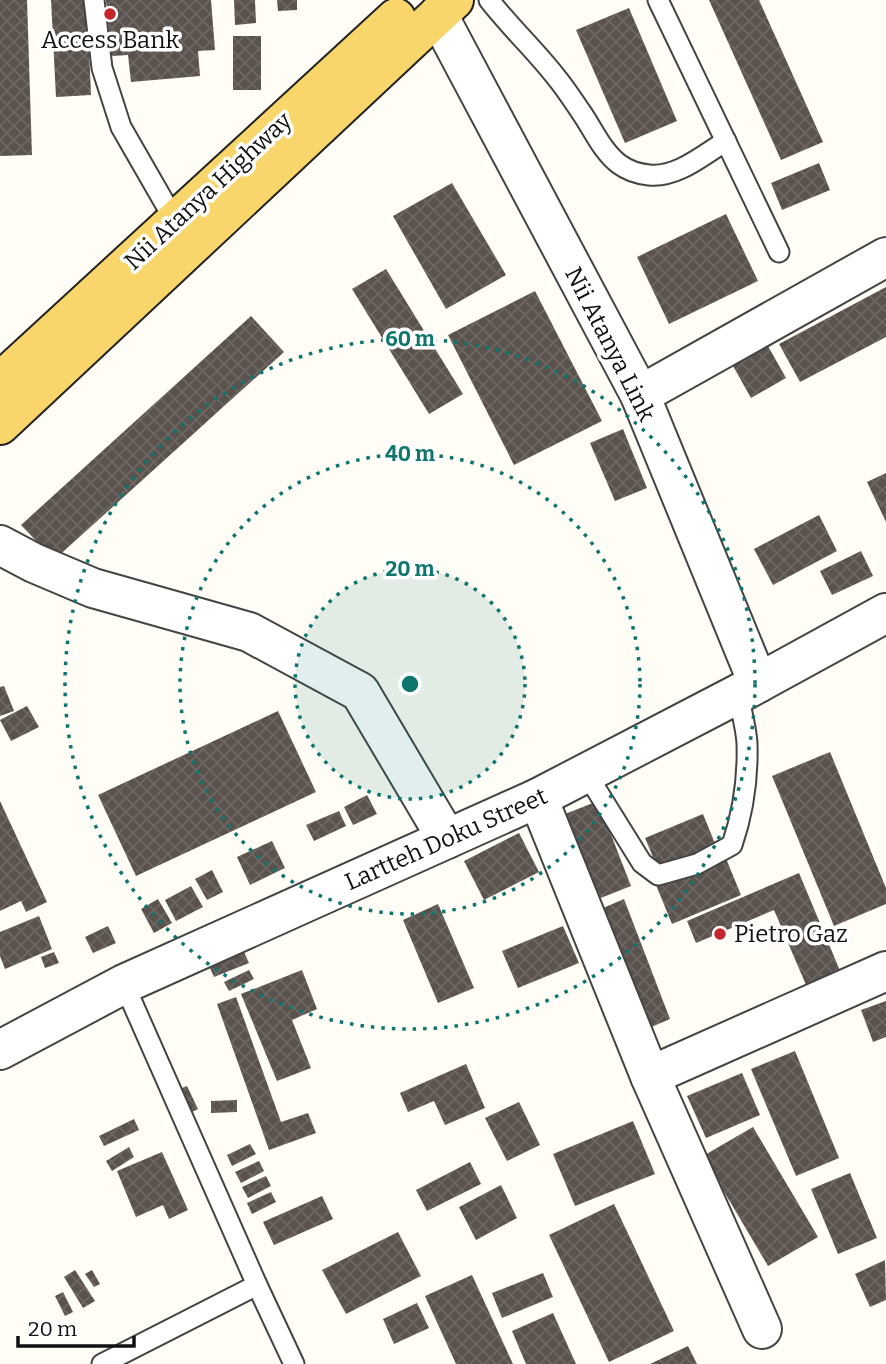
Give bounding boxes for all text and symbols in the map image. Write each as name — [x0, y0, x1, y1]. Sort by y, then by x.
marker: Access Bank — [102, 6, 118, 22]
place label: Access Bank — [41, 26, 179, 54]
street label: Nii Atanya Highway — [119, 106, 298, 276]
street label: Nii Atanya Link — [559, 262, 661, 426]
text: 60 m — [385, 326, 435, 352]
text: 40 m — [385, 441, 435, 467]
text: 20 m — [386, 556, 434, 582]
centre of rings — [398, 672, 422, 696]
street label: Lartteh Doku Street — [341, 782, 552, 896]
place label: Pietro Gaz — [734, 920, 848, 948]
marker: Pietro Gaz — [712, 926, 728, 942]
scale bar — [18, 1304, 133, 1348]
text: 20 m — [28, 1316, 77, 1342]

